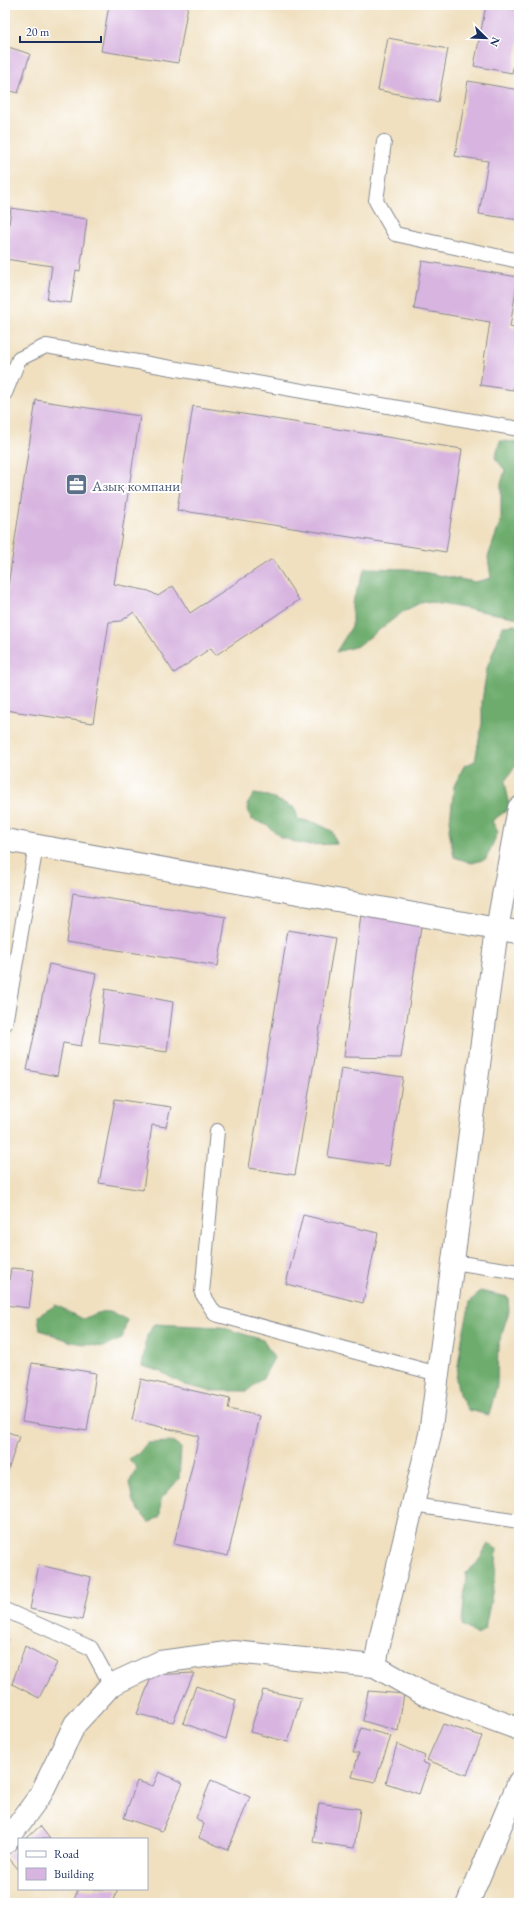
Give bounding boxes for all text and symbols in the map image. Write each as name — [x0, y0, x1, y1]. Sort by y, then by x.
scale bar — [20, 18, 101, 44]
north arrow — [466, 18, 506, 58]
text: 20 m — [26, 24, 50, 40]
text: N — [487, 35, 503, 49]
office icon: Азық компани — [63, 472, 89, 498]
place label: Азық компани — [91, 476, 180, 495]
legend — [18, 1838, 148, 1890]
text: Road — [54, 1846, 80, 1862]
text: Building — [54, 1866, 95, 1882]

